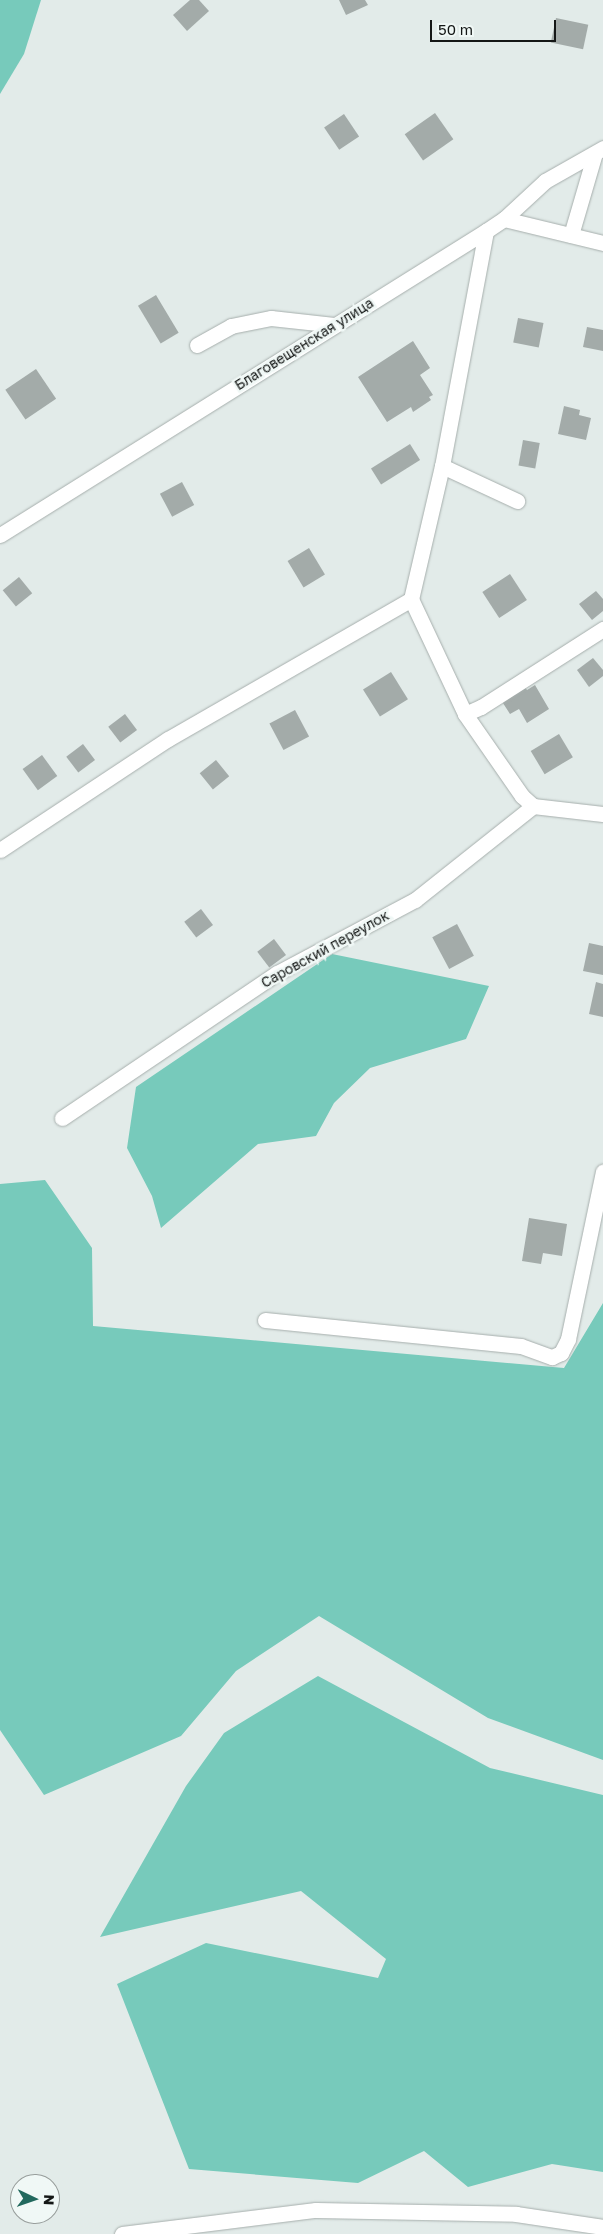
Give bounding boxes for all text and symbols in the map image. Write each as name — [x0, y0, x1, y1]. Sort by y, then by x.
scale bar — [433, 10, 559, 42]
text: 50 m — [438, 20, 473, 38]
street label: Благовещенская улица — [232, 294, 376, 394]
street label: Саровский переулок — [258, 907, 392, 991]
north arrow — [10, 2174, 60, 2224]
text: N — [41, 2194, 58, 2206]

